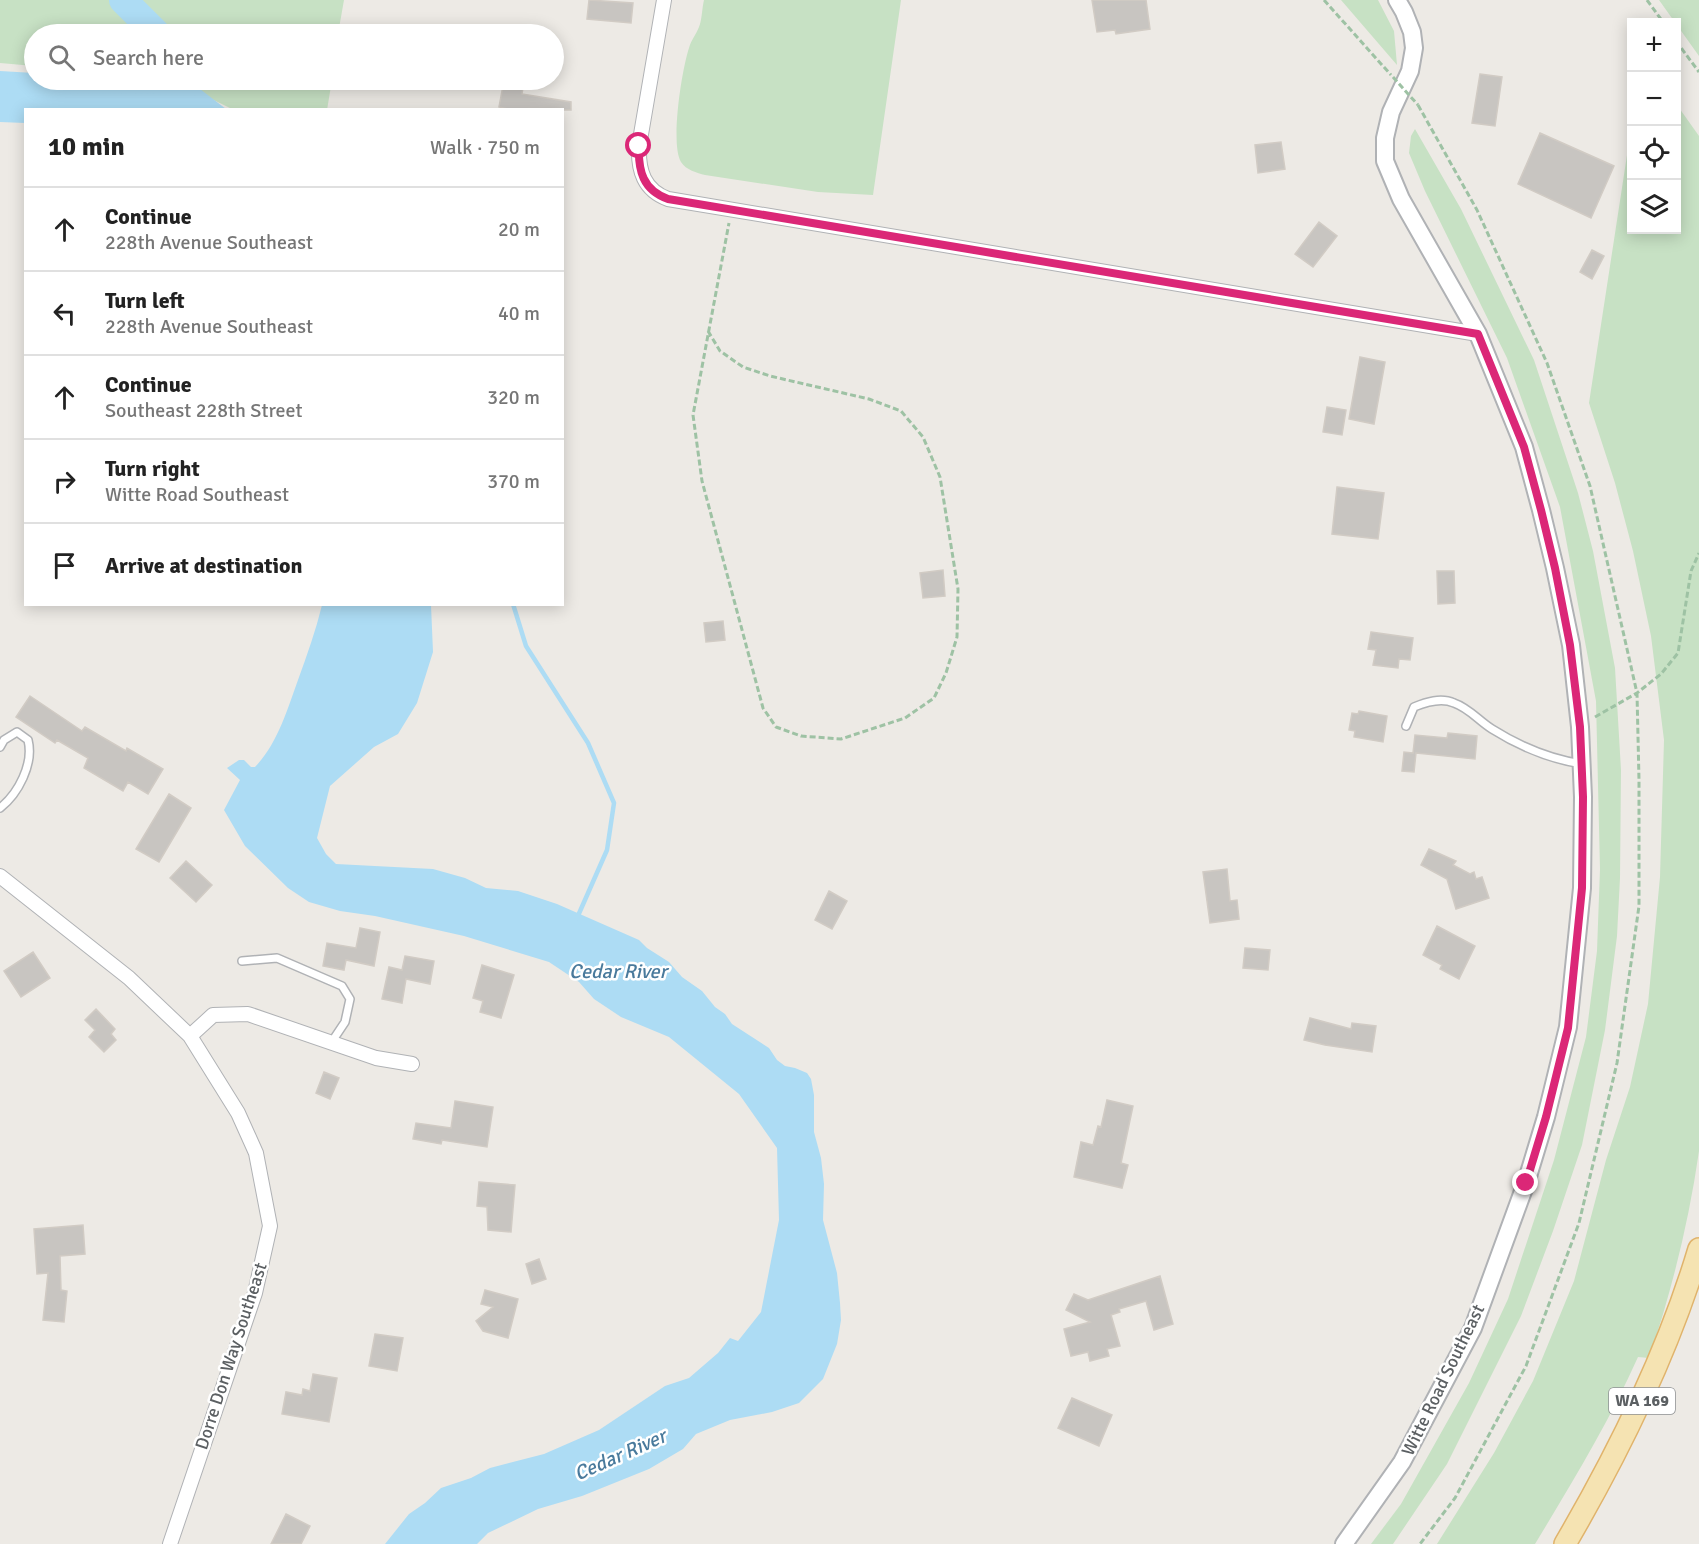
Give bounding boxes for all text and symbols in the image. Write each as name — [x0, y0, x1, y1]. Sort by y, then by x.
map controls — [1627, 18, 1681, 234]
button: + — [1627, 18, 1681, 72]
search box — [24, 24, 564, 90]
icon: search — [45, 41, 78, 74]
text: Search here — [93, 44, 204, 71]
button: − — [1627, 72, 1681, 126]
button: locate — [1627, 126, 1681, 180]
text: 10 min — [48, 131, 125, 163]
route start — [625, 132, 651, 158]
text: Walk · 750 m — [430, 135, 540, 160]
button: layers — [1627, 180, 1681, 234]
text: Continue — [105, 203, 192, 230]
icon: ahead — [48, 213, 81, 246]
text: 20 m — [498, 217, 540, 242]
text: 228th Avenue Southeast — [105, 230, 313, 255]
text: Turn left — [105, 287, 185, 314]
icon: left — [48, 297, 81, 330]
text: 40 m — [498, 301, 540, 326]
text: 228th Avenue Southeast — [105, 314, 313, 339]
text: Continue — [105, 371, 192, 398]
icon: ahead — [48, 381, 81, 414]
text: 320 m — [487, 385, 540, 410]
text: Southeast 228th Street — [105, 398, 302, 423]
text: Turn right — [105, 455, 200, 482]
icon: right — [48, 465, 81, 498]
text: 370 m — [487, 469, 540, 494]
text: Witte Road Southeast — [105, 482, 289, 507]
icon: arrive — [48, 549, 81, 582]
text: Arrive at destination — [105, 552, 302, 579]
water label: Cedar River — [569, 959, 670, 984]
route end — [1512, 1169, 1538, 1195]
street label: Dorre Don Way Southeast — [190, 1260, 272, 1452]
street label: Witte Road Southeast — [1397, 1301, 1489, 1459]
road number: WA 169 — [1609, 1388, 1675, 1414]
water label: Cedar River — [570, 1423, 672, 1486]

